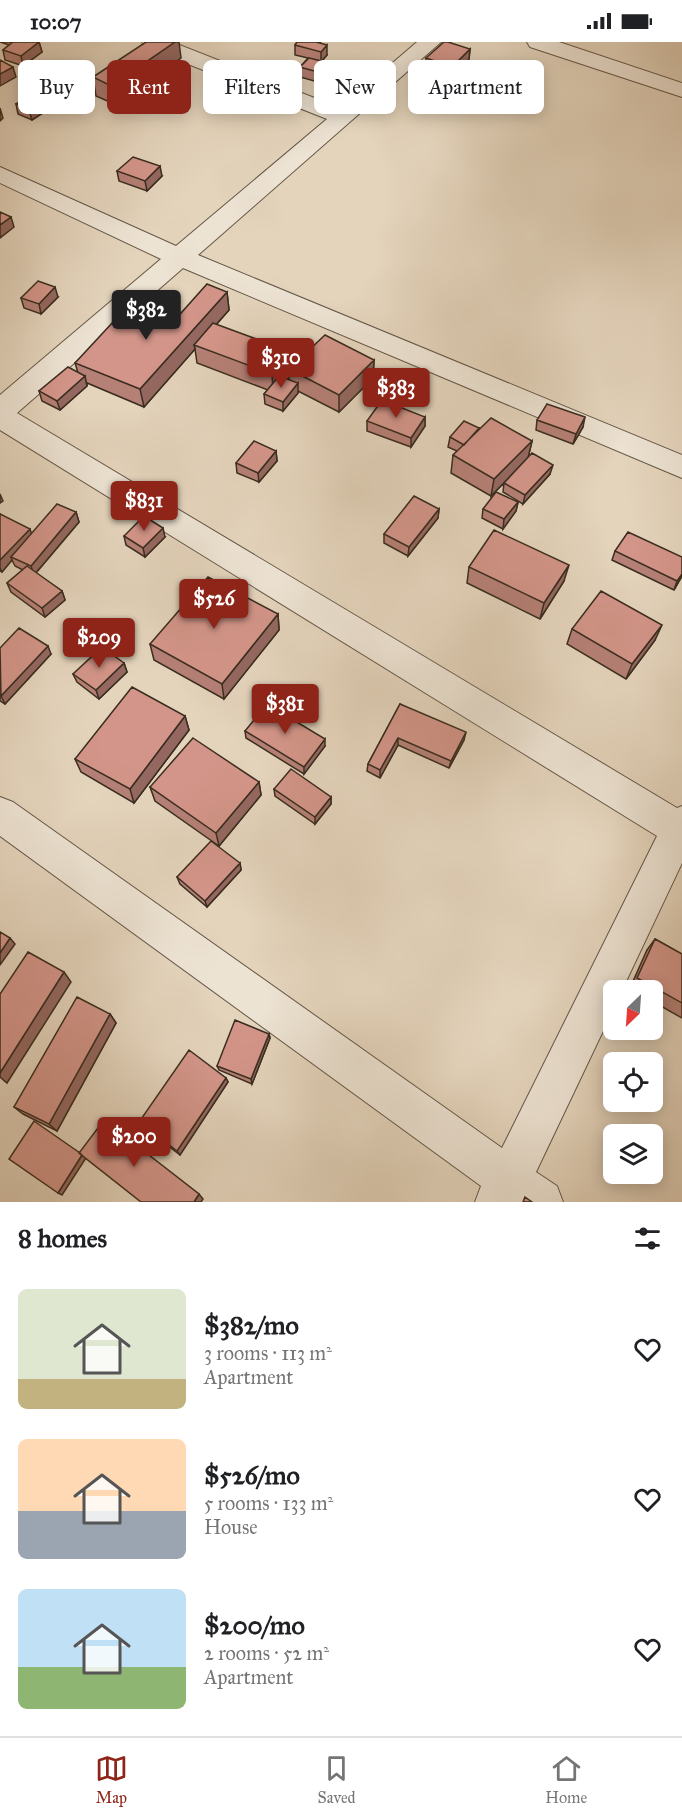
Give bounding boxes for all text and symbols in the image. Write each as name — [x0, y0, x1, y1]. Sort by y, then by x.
text: 10:07 — [30, 8, 82, 35]
chip: Buy — [18, 60, 95, 114]
chip: Rent — [107, 60, 191, 114]
chip: Filters — [203, 60, 302, 114]
chip: New — [314, 60, 396, 114]
chip: Apartment — [408, 60, 544, 114]
pin: $382 — [110, 290, 182, 341]
text: $382 — [126, 297, 166, 321]
pin: $310 — [245, 338, 317, 389]
text: $310 — [261, 345, 301, 369]
pin: $383 — [360, 368, 432, 419]
text: $383 — [377, 375, 415, 399]
pin: $831 — [108, 481, 180, 532]
text: $831 — [125, 488, 163, 512]
pin: $526 — [178, 579, 250, 630]
text: $526 — [193, 586, 235, 610]
pin: $209 — [63, 618, 135, 669]
text: $209 — [77, 625, 121, 649]
pin: $381 — [249, 684, 321, 735]
text: $381 — [266, 691, 304, 715]
north arrow — [603, 980, 663, 1040]
map controls — [603, 980, 663, 1184]
button: locate — [603, 1052, 663, 1112]
pin: $200 — [98, 1117, 170, 1168]
text: $200 — [111, 1124, 157, 1148]
button: layers — [603, 1124, 663, 1184]
text: 8 homes — [18, 1222, 107, 1254]
icon: filters — [631, 1222, 664, 1255]
text: $382/mo — [204, 1309, 299, 1341]
icon: home — [66, 1313, 138, 1385]
icon: heart — [631, 1333, 664, 1366]
text: 3 rooms · 113 m² — [204, 1341, 332, 1365]
text: Apartment — [204, 1365, 293, 1389]
text: $526/mo — [204, 1459, 300, 1491]
icon: home — [66, 1463, 138, 1535]
icon: heart — [631, 1483, 664, 1516]
text: 5 rooms · 133 m² — [204, 1491, 333, 1515]
text: House — [204, 1515, 258, 1539]
text: $200/mo — [204, 1609, 305, 1641]
icon: home — [66, 1613, 138, 1685]
icon: heart — [631, 1633, 664, 1666]
text: 2 rooms · 52 m² — [204, 1641, 329, 1665]
text: Apartment — [204, 1665, 293, 1689]
tab: Map — [95, 1752, 128, 1807]
tab: Saved — [318, 1752, 356, 1807]
tab: Home — [545, 1752, 587, 1807]

